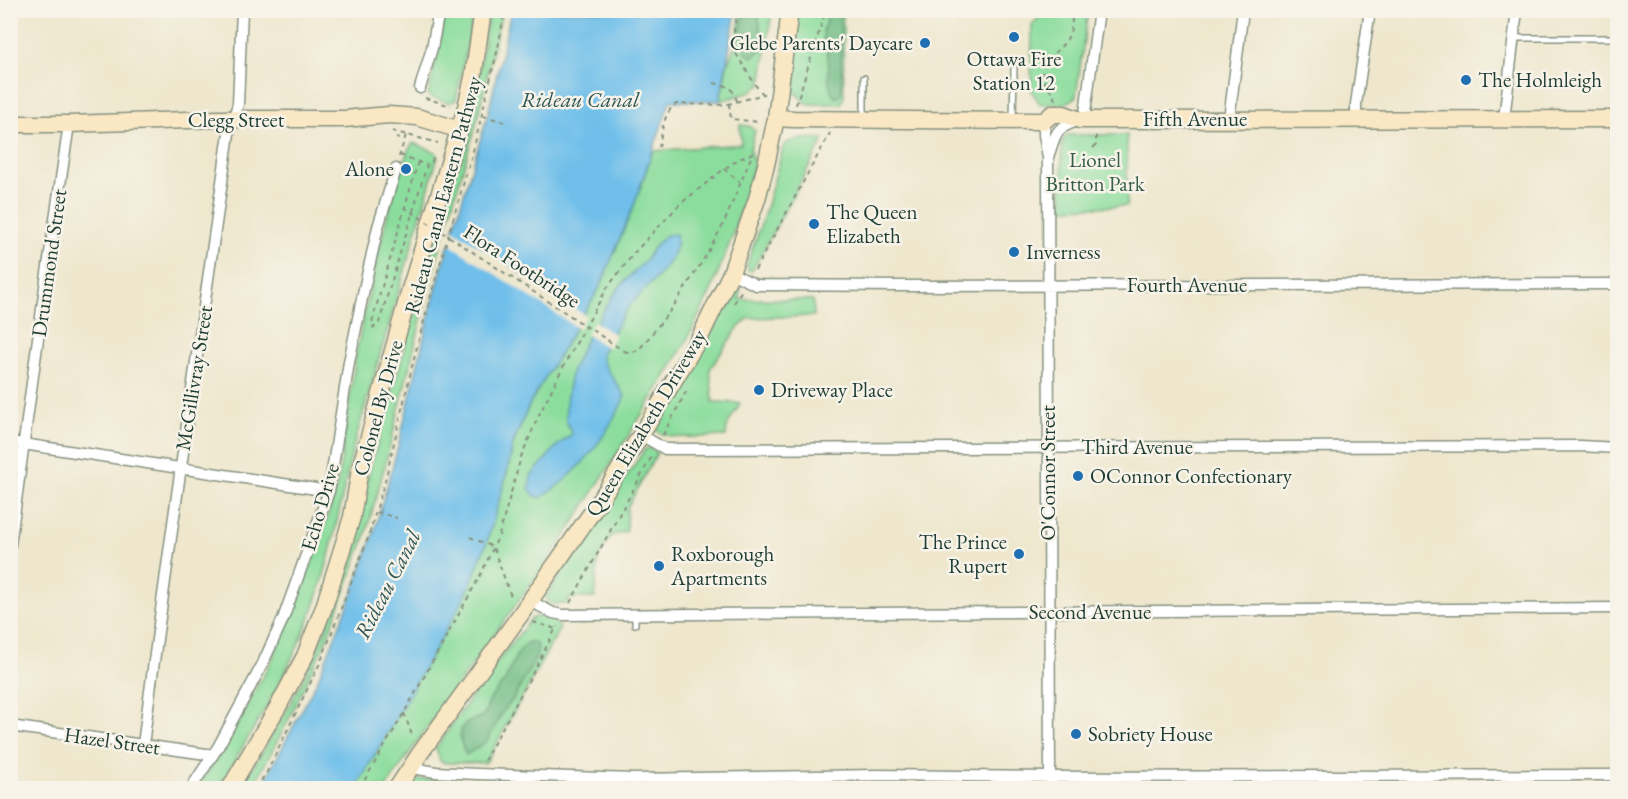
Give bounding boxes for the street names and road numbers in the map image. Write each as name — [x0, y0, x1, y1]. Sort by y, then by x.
street label: Rideau Canal Eastern Pathway — [398, 72, 488, 317]
street label: Fifth Avenue — [1143, 105, 1247, 132]
street label: Clegg Street — [188, 106, 285, 133]
street label: Drummond Street — [25, 187, 72, 339]
street label: Flora Footbridge — [459, 218, 586, 313]
street label: Fourth Avenue — [1127, 271, 1247, 298]
street label: McGillivray Street — [169, 303, 218, 452]
street label: Queen Elizabeth Driveway — [579, 323, 713, 522]
street label: Colonel By Drive — [346, 337, 409, 479]
street label: O'Connor Street — [1034, 405, 1061, 541]
street label: Third Avenue — [1081, 433, 1193, 460]
street label: Echo Drive — [294, 460, 345, 554]
street label: Second Avenue — [1029, 598, 1151, 625]
street label: Hazel Street — [62, 720, 162, 761]

